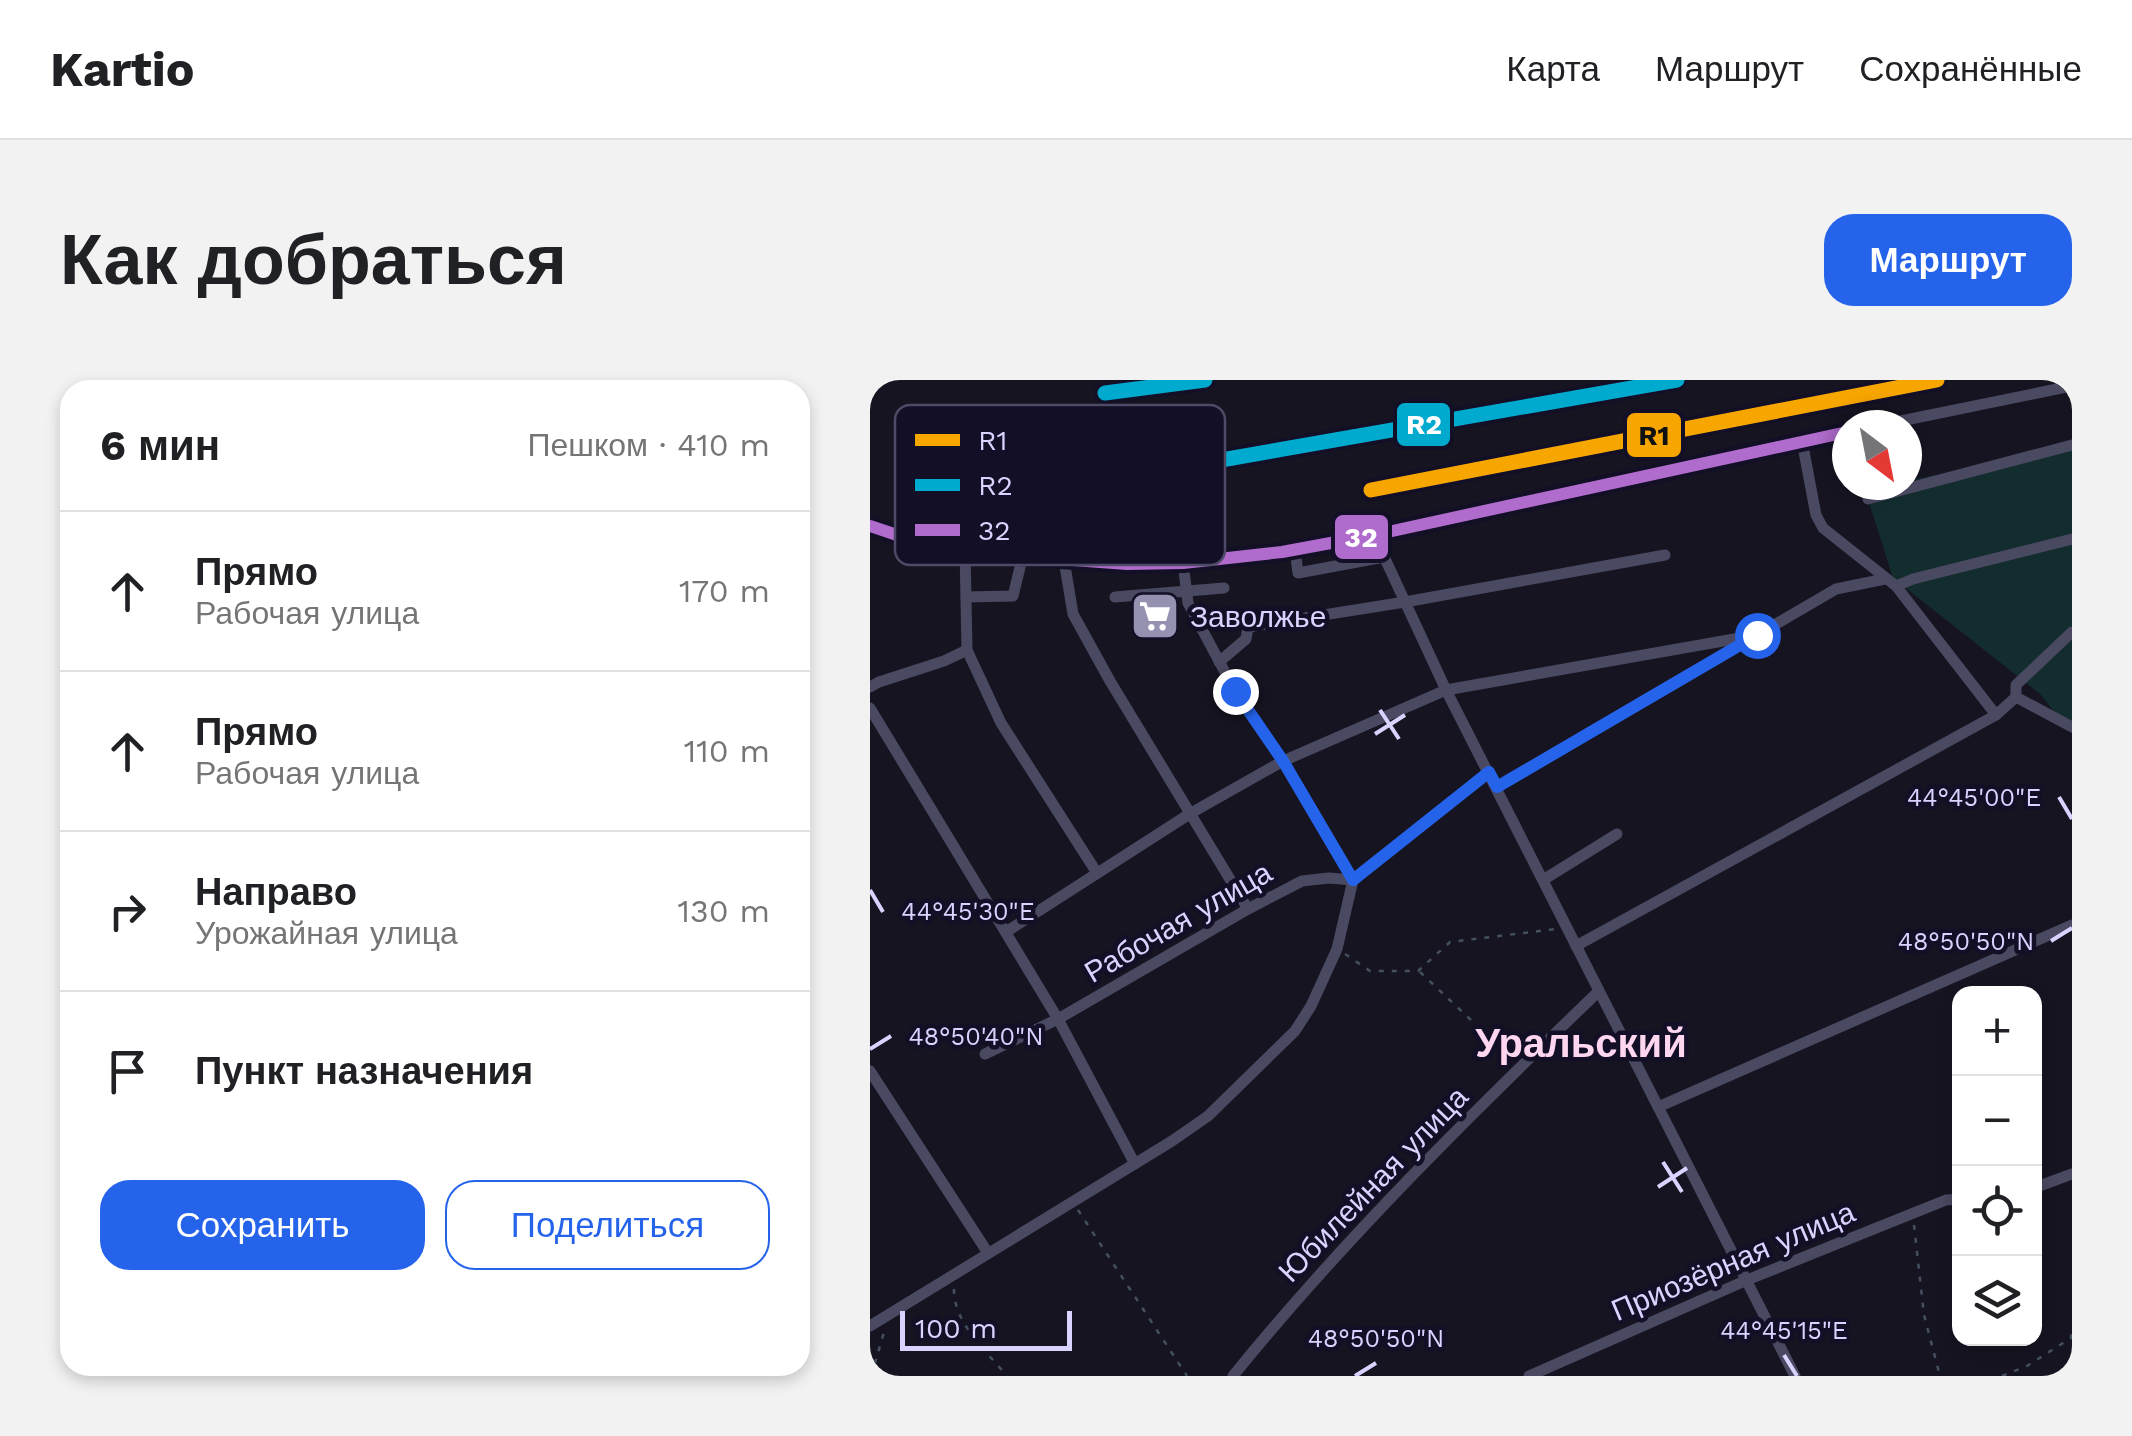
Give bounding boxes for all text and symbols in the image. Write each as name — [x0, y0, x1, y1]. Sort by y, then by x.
text: Kartio — [50, 41, 195, 98]
text: Карта — [1506, 48, 1600, 90]
text: Маршрут — [1655, 48, 1804, 90]
text: Сохранённые — [1859, 48, 2082, 90]
button: Маршрут — [1824, 214, 2072, 306]
text: Как добраться — [60, 219, 567, 301]
line badge: R2 — [1395, 401, 1452, 448]
legend — [895, 405, 1225, 565]
text: R2 — [1406, 408, 1442, 441]
north arrow — [1832, 410, 1922, 500]
line badge: R1 — [1625, 411, 1683, 459]
text: R1 — [1638, 419, 1670, 452]
text: 6 мин — [100, 421, 220, 470]
text: R1 — [978, 424, 1008, 457]
text: Пешком · 410 m — [527, 426, 770, 464]
text: R2 — [978, 469, 1013, 502]
line badge: 32 — [1333, 513, 1390, 561]
text: 32 — [978, 514, 1011, 547]
text: 32 — [1344, 521, 1378, 554]
text: Прямо — [195, 550, 318, 594]
icon: ahead — [100, 564, 155, 619]
text: 170 m — [679, 572, 770, 610]
supermarket icon: Заволжье — [1129, 590, 1181, 642]
text: Рабочая улица — [195, 594, 419, 632]
place label: Заволжье — [1190, 599, 1326, 634]
route start — [1735, 613, 1781, 659]
route end — [1213, 669, 1259, 715]
text: Прямо — [195, 710, 318, 754]
icon: ahead — [100, 724, 155, 779]
text: 110 m — [684, 732, 770, 770]
text: Рабочая улица — [195, 754, 419, 792]
text: 44°45'00"E — [1907, 783, 2041, 812]
street label: Рабочая улица — [1078, 854, 1278, 990]
text: Направо — [195, 870, 357, 914]
icon: right — [100, 884, 155, 939]
text: 130 m — [678, 892, 770, 930]
text: 44°45'30"E — [901, 897, 1035, 926]
text: Урожайная улица — [195, 914, 458, 952]
text: 48°50'50"N — [1898, 927, 2034, 956]
map controls — [1952, 986, 2042, 1346]
button: + — [1952, 986, 2042, 1076]
district label: Уральский — [1475, 1020, 1687, 1067]
text: 48°50'40"N — [908, 1022, 1044, 1051]
icon: arrive — [100, 1044, 155, 1099]
text: Пункт назначения — [195, 1049, 533, 1093]
button: − — [1952, 1076, 2042, 1166]
street label: Юбилейная улица — [1271, 1079, 1475, 1289]
button: locate — [1952, 1166, 2042, 1256]
button: Сохранить — [100, 1180, 425, 1270]
button: Поделиться — [445, 1180, 770, 1270]
street label: Приозёрная улица — [1606, 1194, 1860, 1328]
button: layers — [1952, 1256, 2042, 1346]
scale bar — [900, 1306, 1072, 1350]
text: 100 m — [915, 1312, 997, 1345]
text: 44°45'15"E — [1720, 1316, 1848, 1345]
text: 48°50'50"N — [1308, 1324, 1444, 1353]

